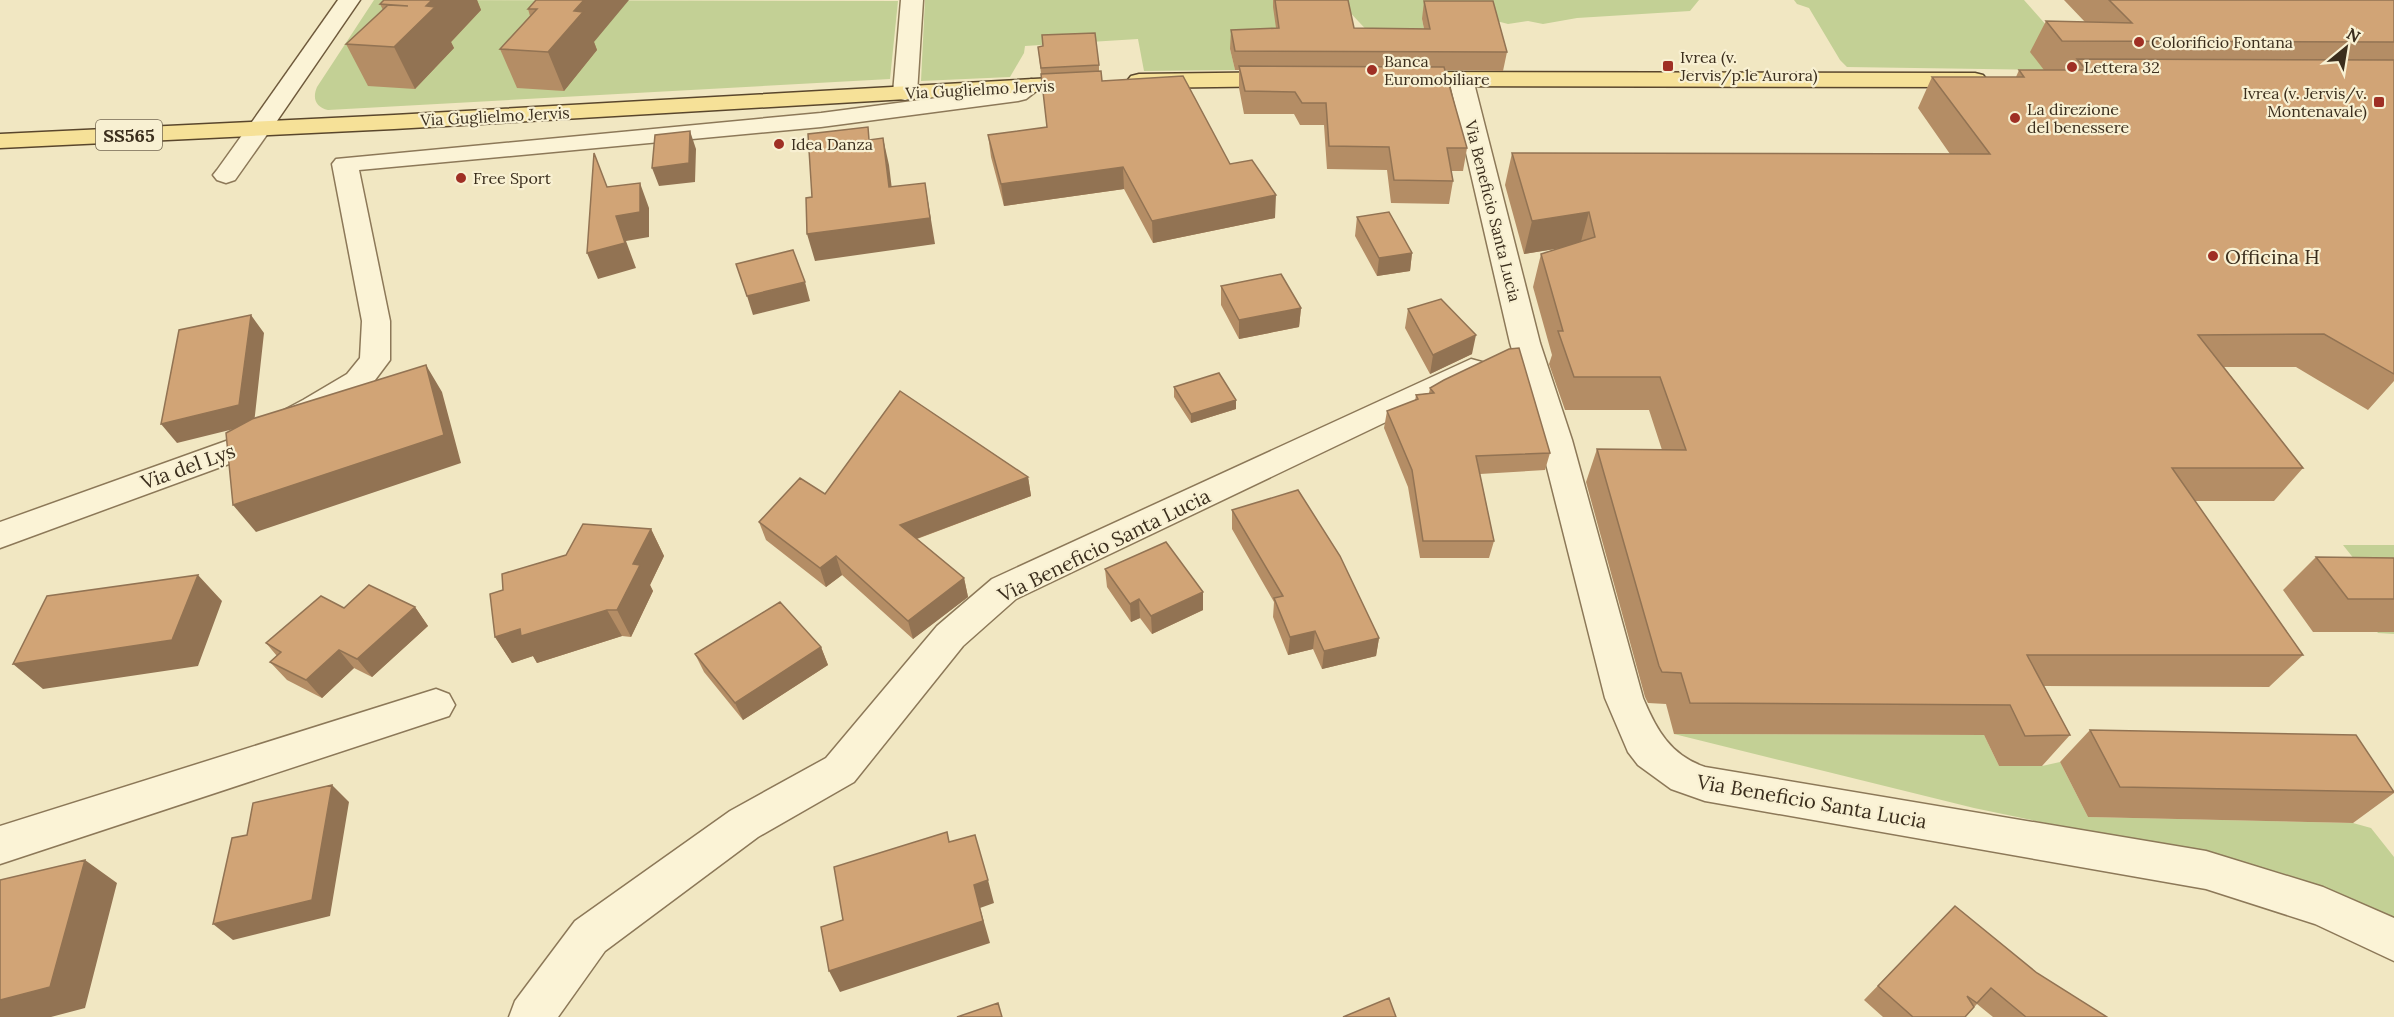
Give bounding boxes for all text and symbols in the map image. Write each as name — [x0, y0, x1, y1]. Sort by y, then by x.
north arrow — [2316, 18, 2376, 78]
text: N — [2343, 23, 2364, 47]
place label: Colorificio Fontana — [2151, 32, 2293, 52]
marker: Colorificio Fontana — [2132, 35, 2146, 49]
place label: Ivrea (v. Jervis/p.le Aurora) — [1679, 47, 1818, 86]
place label: Banca Euromobiliare — [1384, 51, 1490, 89]
place label: Lettera 32 — [2084, 57, 2160, 77]
marker: Ivrea (v. Jervis/p.le Aurora) — [1661, 59, 1675, 73]
marker: Lettera 32 — [2065, 60, 2079, 74]
marker: Banca Euromobiliare — [1365, 63, 1379, 77]
street label: Via Guglielmo Jervis — [904, 75, 1055, 103]
place label: Ivrea (v. Jervis/v. Montenavale) — [2243, 83, 2367, 122]
marker: Ivrea (v. Jervis/v. Montenavale) — [2372, 95, 2386, 109]
place label: La direzione del benessere — [2027, 99, 2129, 137]
street label: Via Guglielmo Jervis — [419, 102, 570, 130]
marker: La direzione del benessere — [2008, 111, 2022, 125]
street label: Via Beneficio Santa Lucia — [1461, 117, 1525, 304]
road number: SS565 — [96, 120, 162, 150]
place label: Idea Danza — [791, 134, 873, 154]
marker: Idea Danza — [772, 137, 786, 151]
place label: Free Sport — [473, 168, 552, 188]
marker: Free Sport — [454, 171, 468, 185]
place label: Officina H — [2225, 244, 2320, 269]
marker: Officina H — [2206, 249, 2220, 263]
street label: Via del Lys — [137, 437, 238, 495]
street label: Via Beneficio Santa Lucia — [993, 483, 1214, 608]
street label: Via Beneficio Santa Lucia — [1694, 768, 1929, 834]

